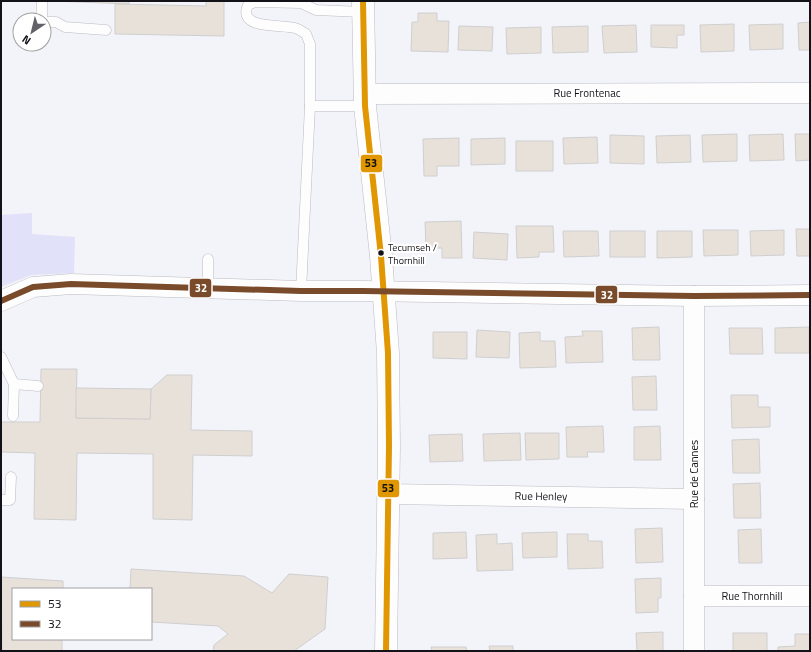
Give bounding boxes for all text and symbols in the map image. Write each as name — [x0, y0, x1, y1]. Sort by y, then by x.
north arrow — [12, 12, 52, 52]
text: N — [19, 31, 34, 49]
street label: Rue Frontenac — [553, 85, 621, 101]
line badge: 53 — [360, 154, 383, 173]
text: 53 — [365, 155, 377, 171]
place label: Tecumseh / Thornhill — [388, 240, 437, 268]
marker: Tecumseh / Thornhill — [376, 248, 386, 258]
line badge: 32 — [189, 278, 212, 298]
text: 32 — [195, 280, 207, 296]
line badge: 32 — [595, 285, 618, 304]
text: 32 — [601, 287, 613, 303]
street label: Rue de Cannes — [686, 440, 702, 508]
line badge: 53 — [377, 479, 400, 498]
text: 53 — [382, 480, 394, 496]
street label: Rue Henley — [515, 488, 568, 504]
legend — [12, 588, 152, 640]
street label: Rue Thornhill — [721, 588, 783, 604]
text: 53 — [48, 594, 61, 613]
text: 32 — [48, 614, 61, 633]

